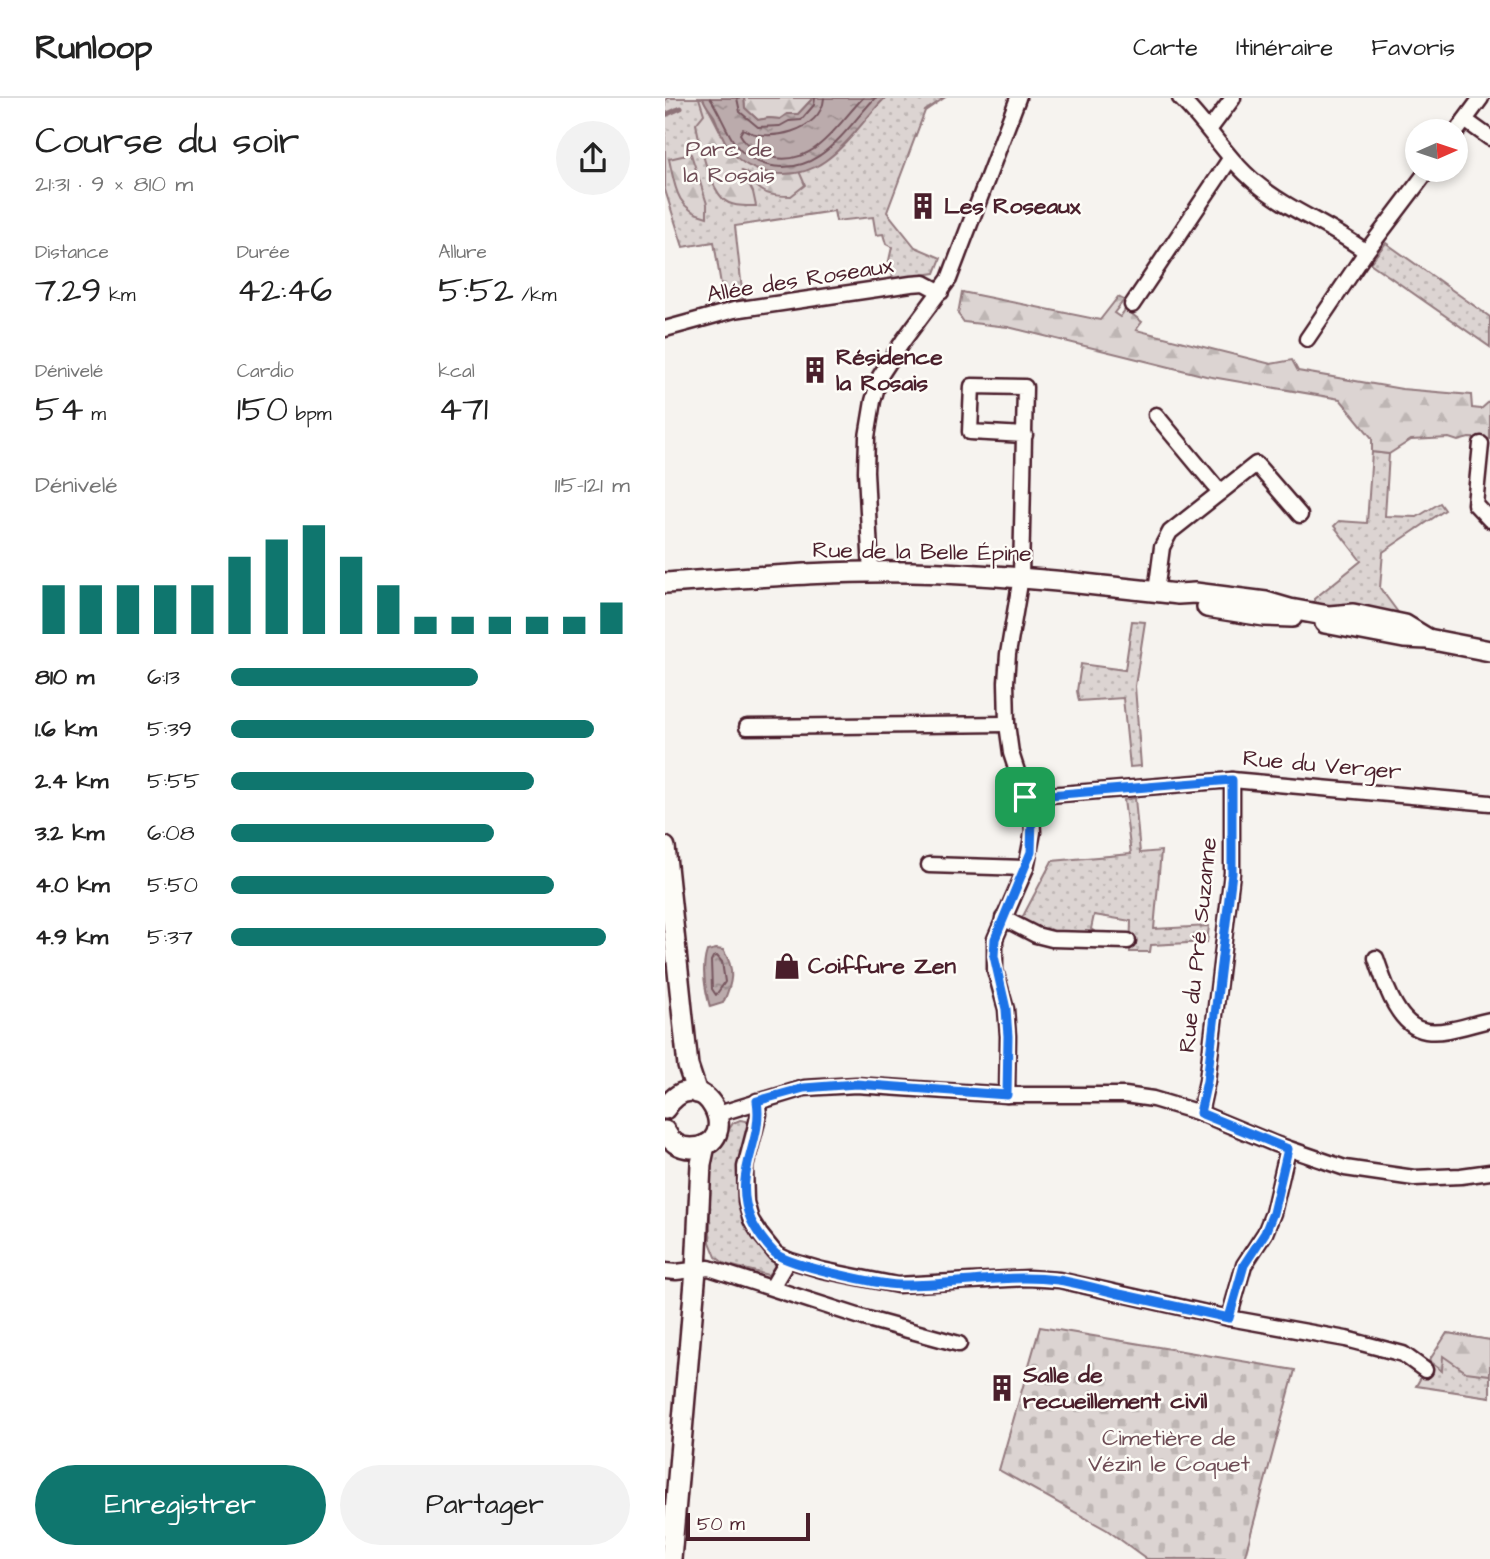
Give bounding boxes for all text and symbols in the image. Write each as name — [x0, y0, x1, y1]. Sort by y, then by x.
text: Runloop — [35, 25, 152, 71]
text: Carte — [1133, 31, 1198, 65]
text: Itinéraire — [1236, 31, 1333, 65]
text: Favoris — [1371, 31, 1455, 65]
text: Course du soir — [35, 116, 300, 168]
north arrow — [1405, 119, 1468, 182]
map controls — [1405, 119, 1468, 182]
button: share — [556, 121, 630, 195]
park label: Parc de la Rosais — [683, 133, 775, 191]
text: 21:31 · 9 × 810 m — [35, 168, 193, 200]
place label: Les Roseaux — [944, 190, 1082, 222]
building icon: Les Roseaux — [908, 191, 938, 221]
text: Distance — [35, 239, 109, 266]
text: Durée — [237, 239, 290, 266]
text: Allure — [438, 239, 487, 266]
street label: Allée des Roseaux — [704, 249, 896, 311]
text: 7.29 — [35, 266, 101, 315]
text: 42:46 — [237, 266, 332, 315]
text: 5:52 — [438, 266, 514, 315]
text: km — [101, 282, 136, 309]
text: /km — [514, 282, 556, 309]
place label: Résidence la Rosais — [836, 341, 943, 399]
building icon: Résidence la Rosais — [800, 355, 830, 385]
text: Dénivelé — [35, 358, 103, 385]
text: Cardio — [237, 358, 294, 385]
text: kcal — [438, 358, 475, 385]
text: 54 — [35, 385, 84, 434]
text: 150 — [237, 385, 288, 434]
text: 471 — [438, 385, 488, 434]
text: m — [84, 401, 106, 428]
text: bpm — [288, 401, 332, 428]
text: Dénivelé — [35, 469, 118, 501]
text: 115–121 m — [555, 469, 630, 501]
street label: Rue de la Belle Épine — [812, 534, 1032, 570]
text: 810 m — [35, 661, 94, 693]
text: 6:13 — [147, 661, 180, 693]
text: 1.6 km — [35, 713, 97, 745]
text: 5:39 — [147, 713, 192, 745]
street label: Rue du Verger — [1241, 742, 1403, 789]
text: 2.4 km — [35, 765, 108, 797]
text: 5:55 — [147, 765, 200, 797]
pin — [995, 767, 1055, 827]
icon: arrive — [1006, 778, 1044, 816]
text: 3.2 km — [35, 817, 104, 849]
text: 6:08 — [147, 817, 195, 849]
street label: Rue du Pré Suzanne — [1171, 836, 1225, 1054]
text: 4.0 km — [35, 869, 110, 901]
text: 5:50 — [147, 869, 198, 901]
text: 4.9 km — [35, 921, 108, 953]
text: 5:37 — [147, 921, 193, 953]
place label: Coiffure Zen — [808, 950, 957, 982]
shop icon: Coiffure Zen — [772, 951, 802, 981]
place label: Salle de recueillement civil — [1022, 1359, 1208, 1417]
building icon: Salle de recueillement civil — [987, 1373, 1017, 1403]
park label: Cimetière de Vézin le Coquet — [1088, 1422, 1251, 1480]
button: Enregistrer — [35, 1465, 326, 1545]
button: Partager — [340, 1465, 630, 1545]
scale bar — [686, 1510, 810, 1542]
text: 50 m — [697, 1511, 745, 1538]

